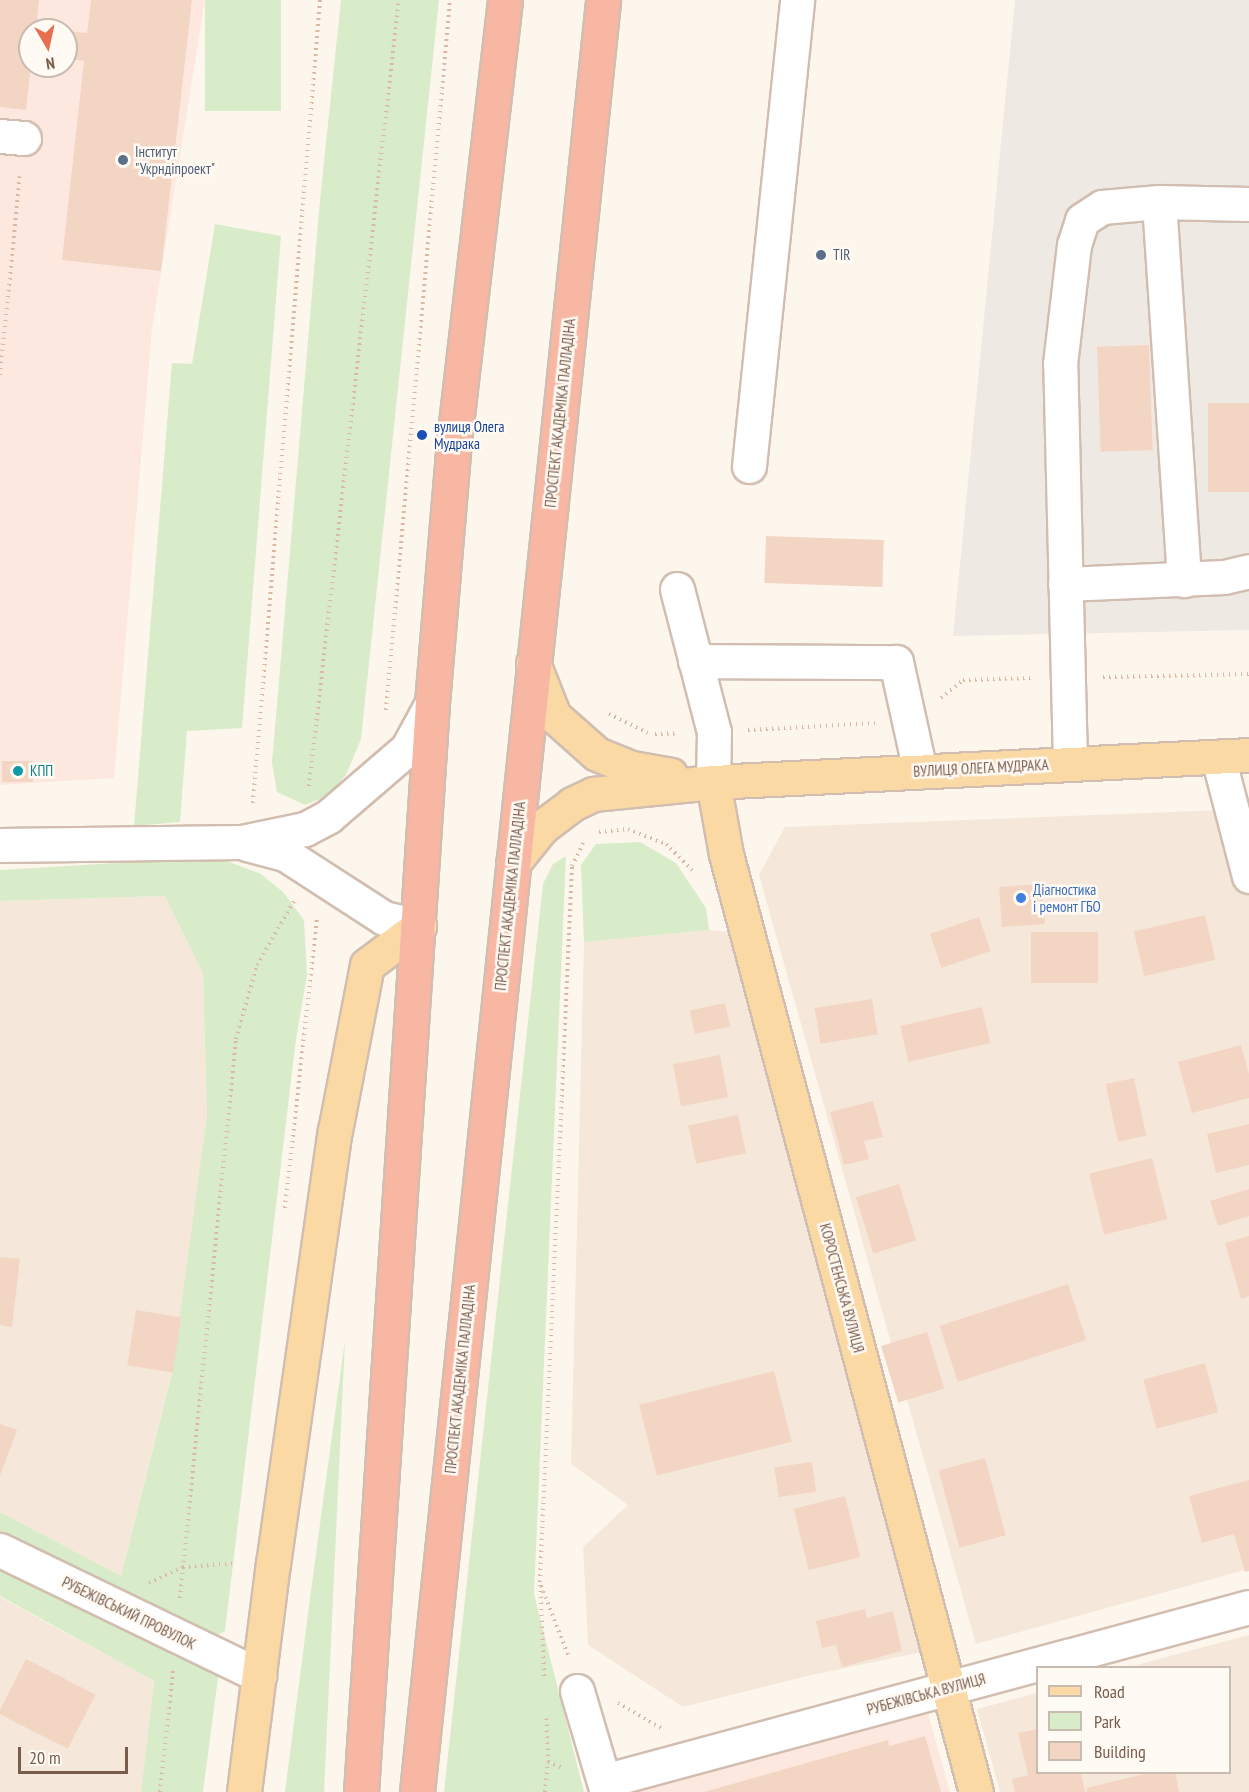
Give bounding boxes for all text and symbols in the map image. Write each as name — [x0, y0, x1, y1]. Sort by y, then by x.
north arrow — [18, 18, 78, 78]
text: N — [45, 53, 56, 74]
place label: Інститут "Укрндіпроект" — [135, 142, 215, 177]
marker: Інститут "Укрндіпроект" — [116, 153, 130, 167]
place label: TIR — [833, 246, 850, 264]
marker: TIR — [814, 248, 828, 262]
street label: ПРОСПЕКТ АКАДЕМІКА ПАЛЛАДІНА — [541, 317, 579, 509]
place label: вулиця Олега Мудрака — [434, 417, 504, 452]
marker: вулиця Олега Мудрака — [415, 428, 429, 442]
street label: ВУЛИЦЯ ОЛЕГА МУДРАКА — [913, 755, 1049, 781]
place label: КПП — [30, 762, 53, 780]
marker: КПП — [11, 764, 25, 778]
street label: ПРОСПЕКТ АКАДЕМІКА ПАЛЛАДІНА — [491, 800, 529, 992]
place label: Діагностика і ремонт ГБО — [1033, 880, 1101, 915]
marker: Діагностика і ремонт ГБО — [1014, 891, 1028, 905]
street label: КОРОСТЕНСЬКА ВУЛИЦЯ — [816, 1221, 868, 1355]
street label: ПРОСПЕКТ АКАДЕМІКА ПАЛЛАДІНА — [441, 1283, 479, 1475]
street label: РУБЕЖІВСЬКИЙ ПРОВУЛОК — [59, 1573, 199, 1653]
legend — [1036, 1666, 1231, 1774]
street label: РУБЕЖІВСЬКА ВУЛИЦЯ — [864, 1669, 988, 1719]
text: Road — [1094, 1680, 1125, 1703]
text: Park — [1094, 1710, 1121, 1733]
scale bar — [21, 1735, 130, 1773]
text: Building — [1094, 1740, 1146, 1763]
text: 20 m — [29, 1746, 61, 1769]

